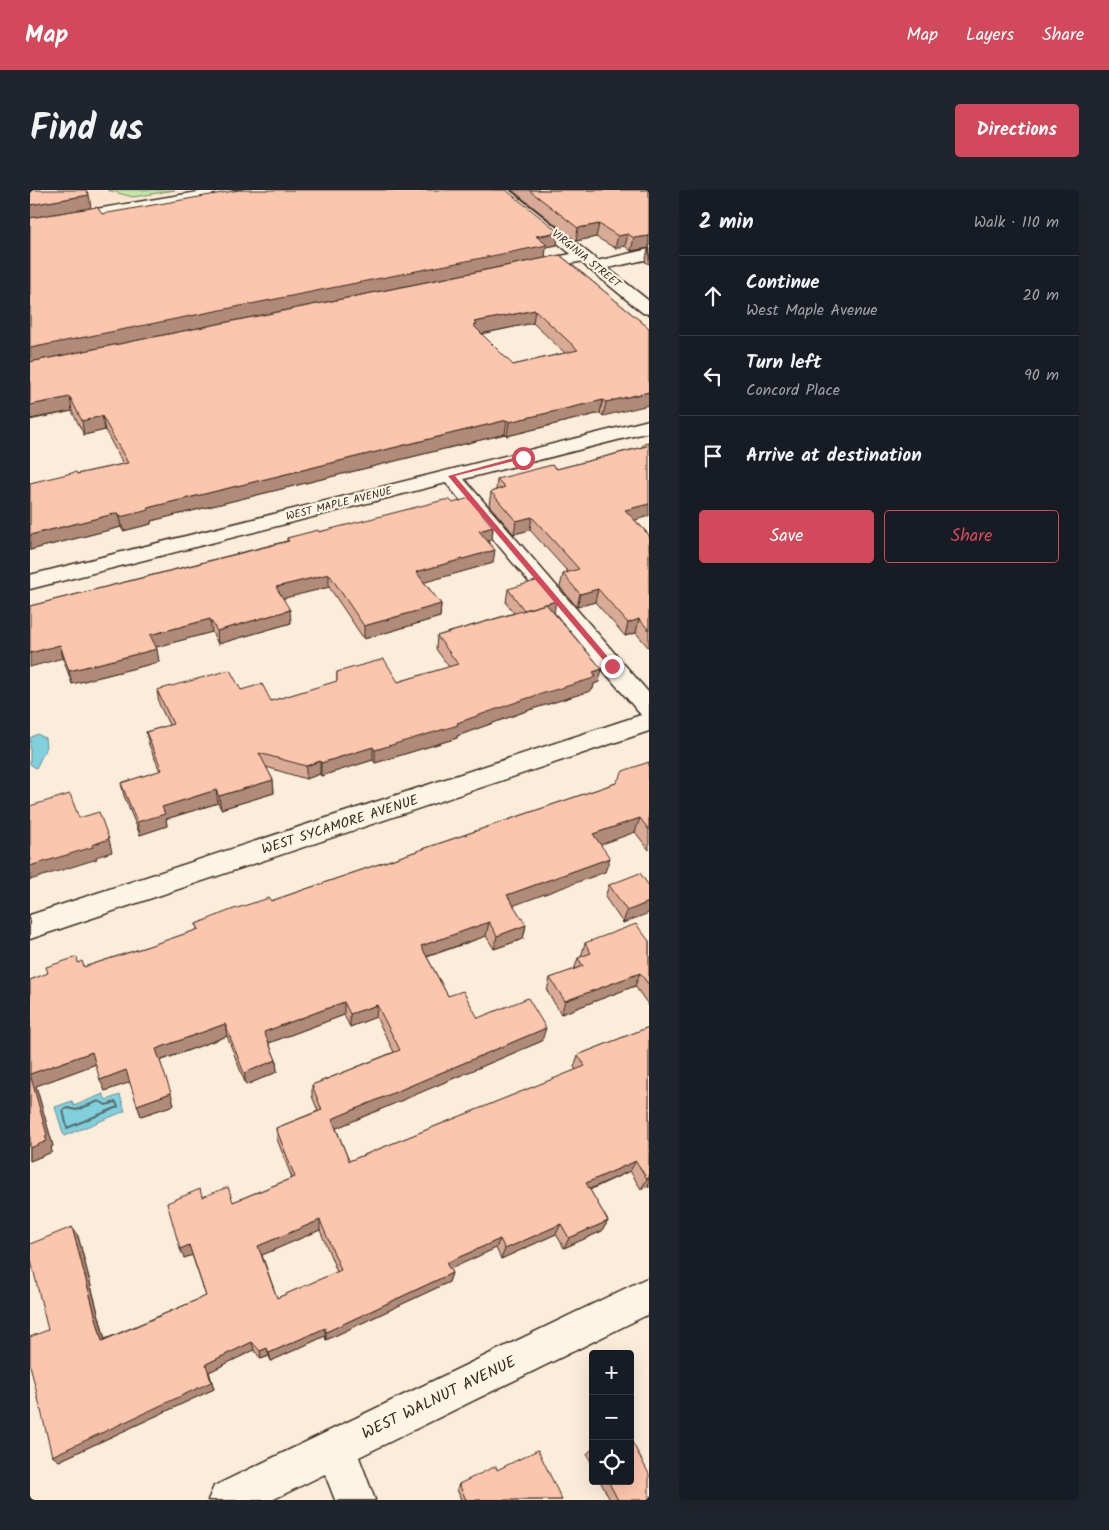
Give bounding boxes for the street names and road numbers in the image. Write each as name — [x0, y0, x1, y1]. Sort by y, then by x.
street label: VIRGINIA STREET — [547, 225, 625, 293]
street label: WEST MAPLE AVENUE — [284, 482, 395, 526]
street label: WEST SYCAMORE AVENUE — [259, 789, 422, 861]
street label: WEST WALNUT AVENUE — [358, 1349, 521, 1446]

